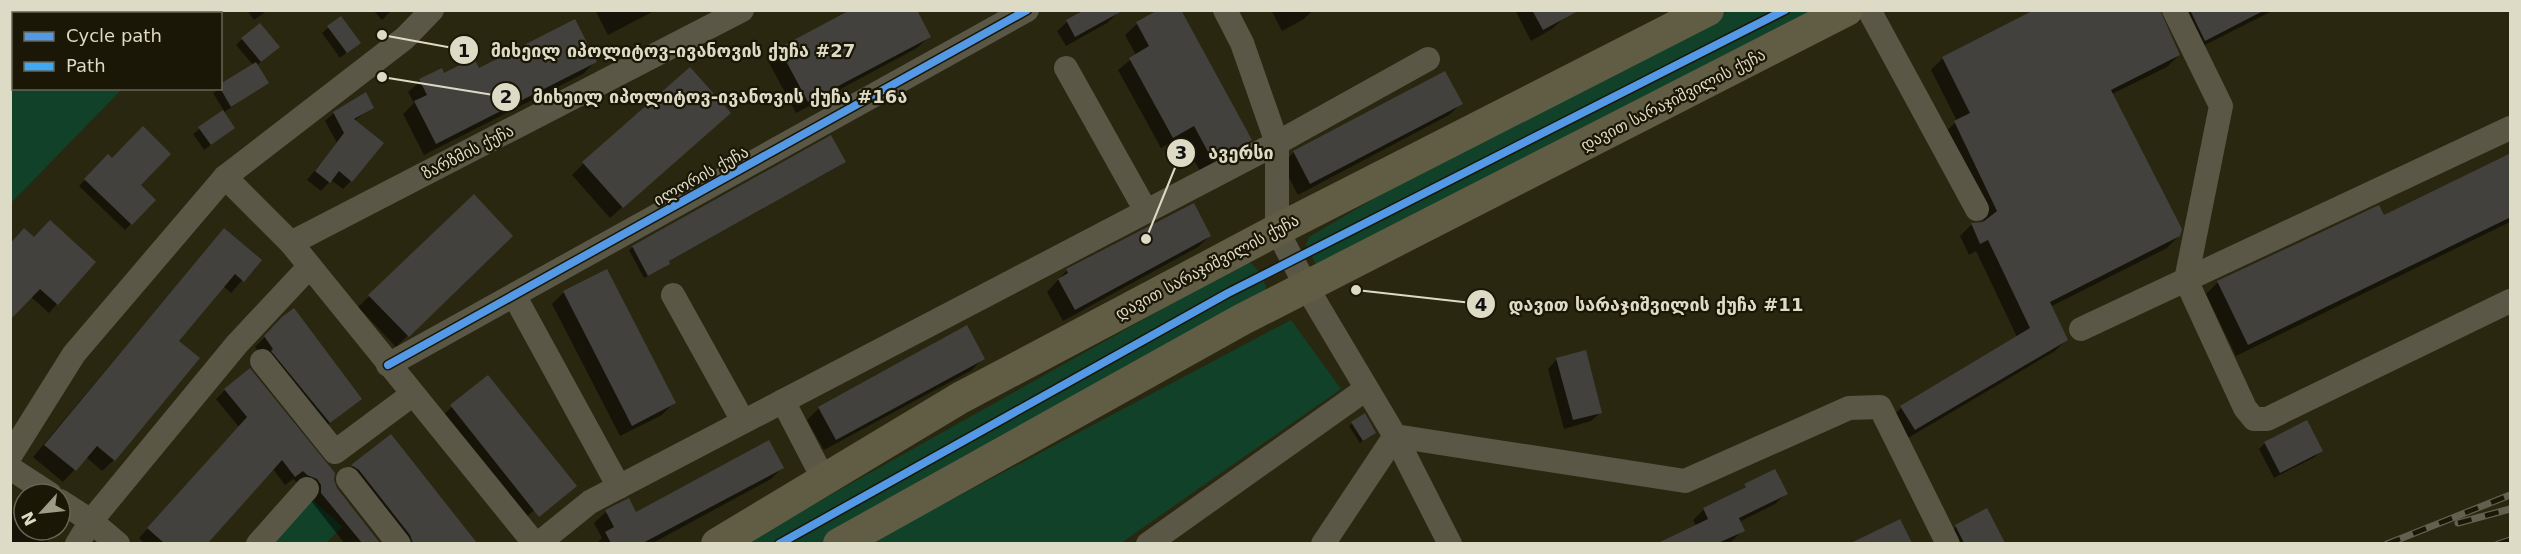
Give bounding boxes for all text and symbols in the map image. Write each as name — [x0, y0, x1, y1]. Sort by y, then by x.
legend — [12, 12, 222, 90]
text: Cycle path — [66, 25, 162, 46]
callout: მიხეილ იპოლიტოვ-ივანოვის ქუჩა #27 — [449, 32, 868, 68]
text: 1 — [458, 40, 470, 61]
text: მიხეილ იპოლიტოვ-ივანოვის ქუჩა #27 — [491, 40, 855, 61]
street label: დავით სარაჯიშვილის ქუჩა — [1577, 45, 1769, 155]
text: Path — [66, 55, 106, 76]
callout: მიხეილ იპოლიტოვ-ივანოვის ქუჩა #16ა — [491, 79, 919, 115]
text: 2 — [500, 86, 512, 107]
text: მიხეილ იპოლიტოვ-ივანოვის ქუჩა #16ა — [533, 86, 907, 107]
street label: ზარზმის ქუჩა — [419, 121, 517, 183]
callout: ავერსი — [1166, 135, 1286, 171]
street label: ილორის ქუჩა — [650, 142, 752, 210]
text: 3 — [1175, 142, 1187, 163]
text: ავერსი — [1208, 142, 1274, 163]
street label: დავით სარაჯიშვილის ქუჩა — [1112, 210, 1302, 324]
callout: დავით სარაჯიშვილის ქუჩა #11 — [1466, 286, 1815, 322]
text: 4 — [1475, 294, 1487, 315]
text: დავით სარაჯიშვილის ქუჩა #11 — [1509, 294, 1803, 315]
north arrow — [12, 482, 72, 542]
text: N — [18, 508, 41, 529]

